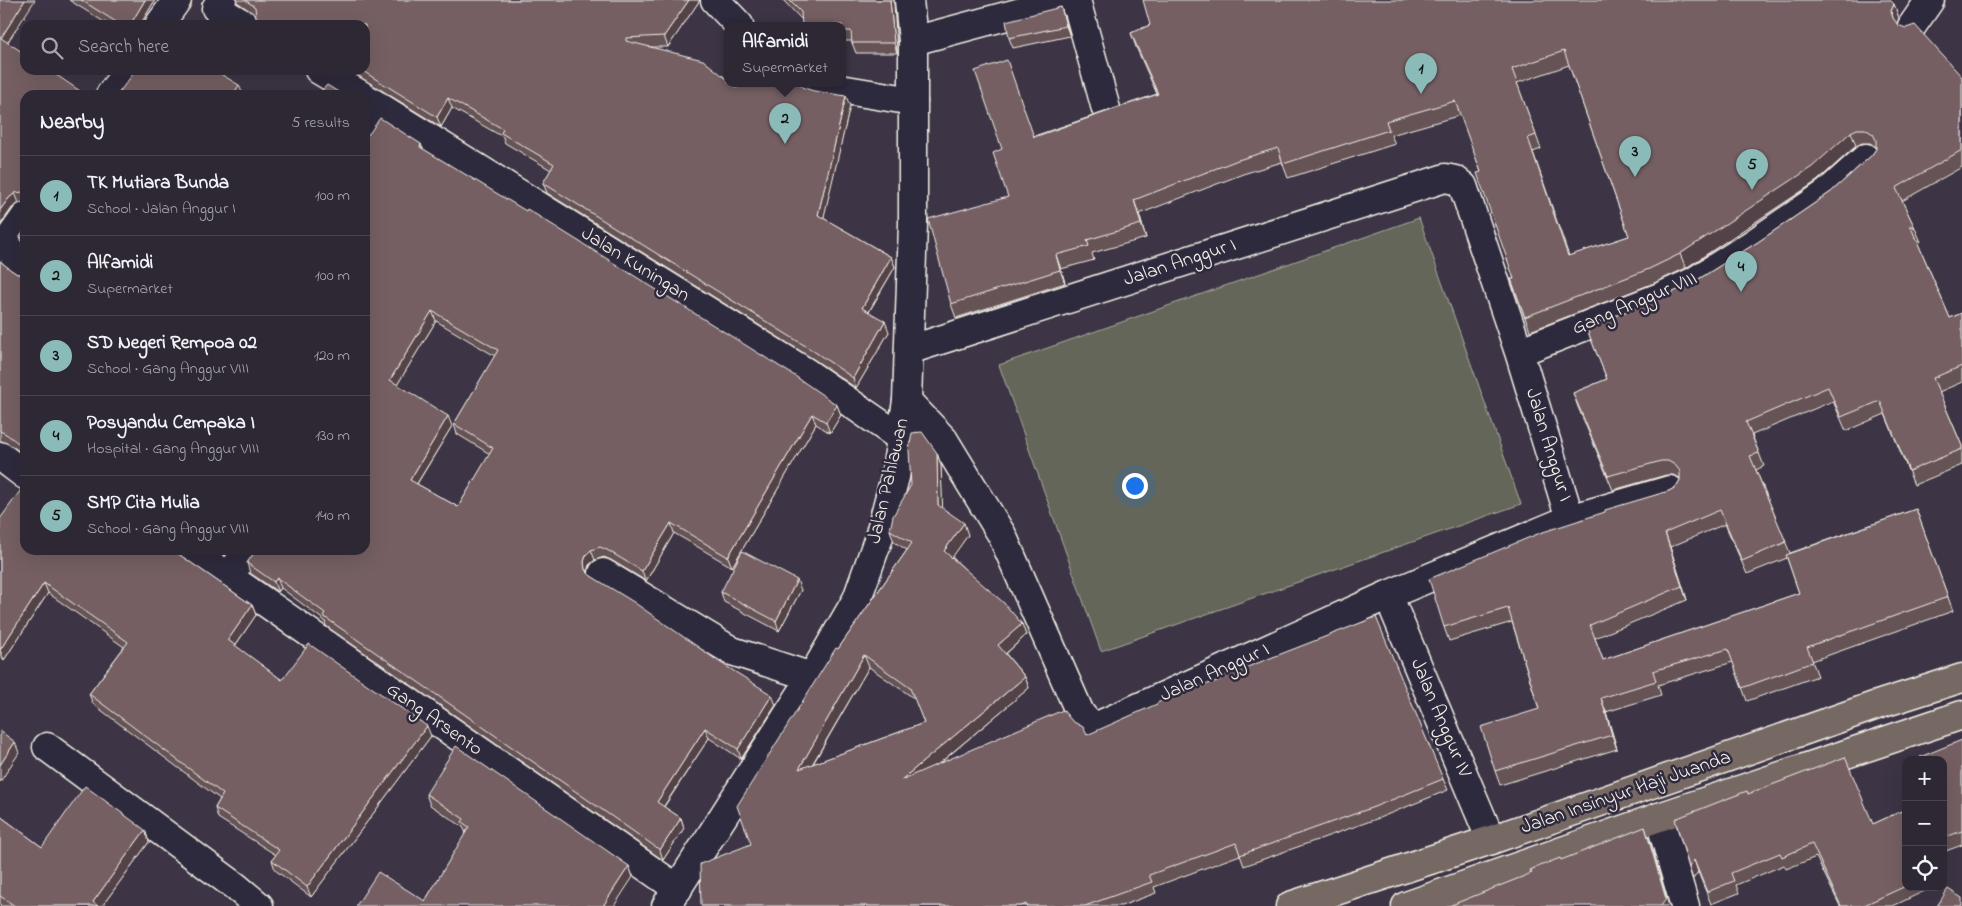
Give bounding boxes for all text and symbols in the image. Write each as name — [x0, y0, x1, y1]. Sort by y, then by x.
search box — [20, 20, 370, 75]
popup — [724, 22, 846, 87]
text: Alfamidi — [742, 29, 808, 56]
icon: search — [38, 34, 66, 62]
text: Search here — [78, 34, 169, 61]
pin: 1 — [1405, 53, 1437, 94]
text: Supermarket — [742, 56, 828, 80]
pin: 2 — [769, 103, 801, 144]
text: Nearby — [40, 108, 104, 138]
text: 5 results — [291, 111, 350, 135]
pin: 3 — [1619, 136, 1651, 177]
pin: 5 — [1736, 149, 1768, 190]
text: TK Mutiara Bunda — [87, 170, 229, 197]
text: 1 — [53, 184, 59, 208]
text: 100 m — [315, 184, 350, 208]
text: School · Jalan Anggur I — [87, 197, 236, 221]
street label: Jalan Kuningan — [574, 220, 695, 311]
street label: Jalan Anggur I — [1120, 231, 1240, 296]
text: Alfamidi — [87, 250, 153, 277]
pin: 4 — [1725, 251, 1757, 292]
text: 2 — [52, 264, 60, 288]
text: 100 m — [315, 264, 350, 288]
street label: Gang Anggur VIII — [1568, 265, 1702, 344]
text: Supermarket — [87, 277, 173, 301]
text: SD Negeri Rempoa 02 — [87, 330, 257, 357]
text: 3 — [53, 344, 59, 368]
text: 120 m — [314, 344, 350, 368]
text: School · Gang Anggur VIII — [87, 357, 249, 381]
street label: Jalan Anggur I — [1516, 385, 1579, 505]
text: Posyandu Cempaka I — [87, 410, 255, 437]
street label: Jalan Pahlawan — [860, 415, 918, 547]
text: 4 — [53, 424, 59, 448]
text: 130 m — [315, 424, 350, 448]
text: Hospital · Gang Anggur VIII — [87, 437, 259, 461]
your location — [1122, 473, 1148, 499]
text: SMP Cita Mulia — [87, 490, 200, 517]
text: 5 — [51, 504, 61, 528]
text: 140 m — [315, 504, 350, 528]
text: School · Gang Anggur VIII — [87, 517, 249, 541]
street label: Jalan Anggur I — [1156, 636, 1275, 711]
street label: Jalan Anggur IV — [1401, 654, 1478, 783]
street label: Gang Arsento — [379, 676, 488, 765]
street label: Jalan Insinyur Haji Juanda — [1517, 743, 1735, 843]
map controls — [1902, 756, 1947, 891]
button: + — [1902, 756, 1947, 801]
button: − — [1902, 801, 1947, 846]
button: locate — [1902, 846, 1947, 891]

